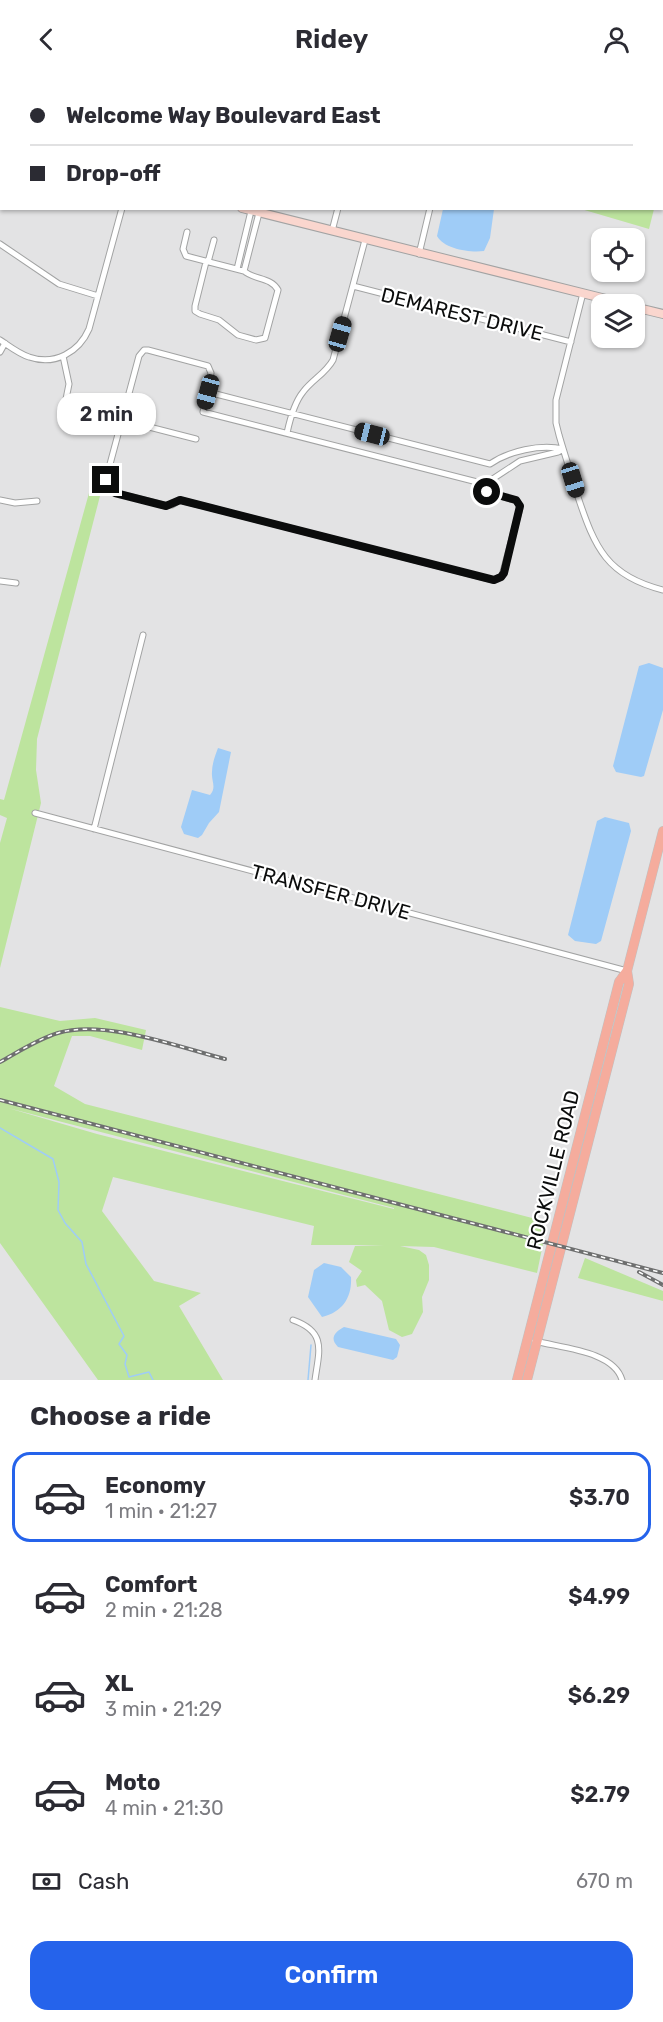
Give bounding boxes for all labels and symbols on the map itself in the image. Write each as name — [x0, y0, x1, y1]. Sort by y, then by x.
street label: DEMAREST DRIVE — [378, 282, 546, 346]
car — [326, 314, 354, 354]
car — [195, 372, 221, 412]
callout: 2 min — [57, 393, 156, 435]
car — [352, 421, 392, 447]
car — [559, 460, 587, 500]
route end — [92, 466, 119, 493]
route start — [473, 478, 500, 505]
street label: TRANSFER DRIVE — [249, 859, 413, 925]
street label: ROCKVILLE ROAD — [522, 1088, 584, 1252]

